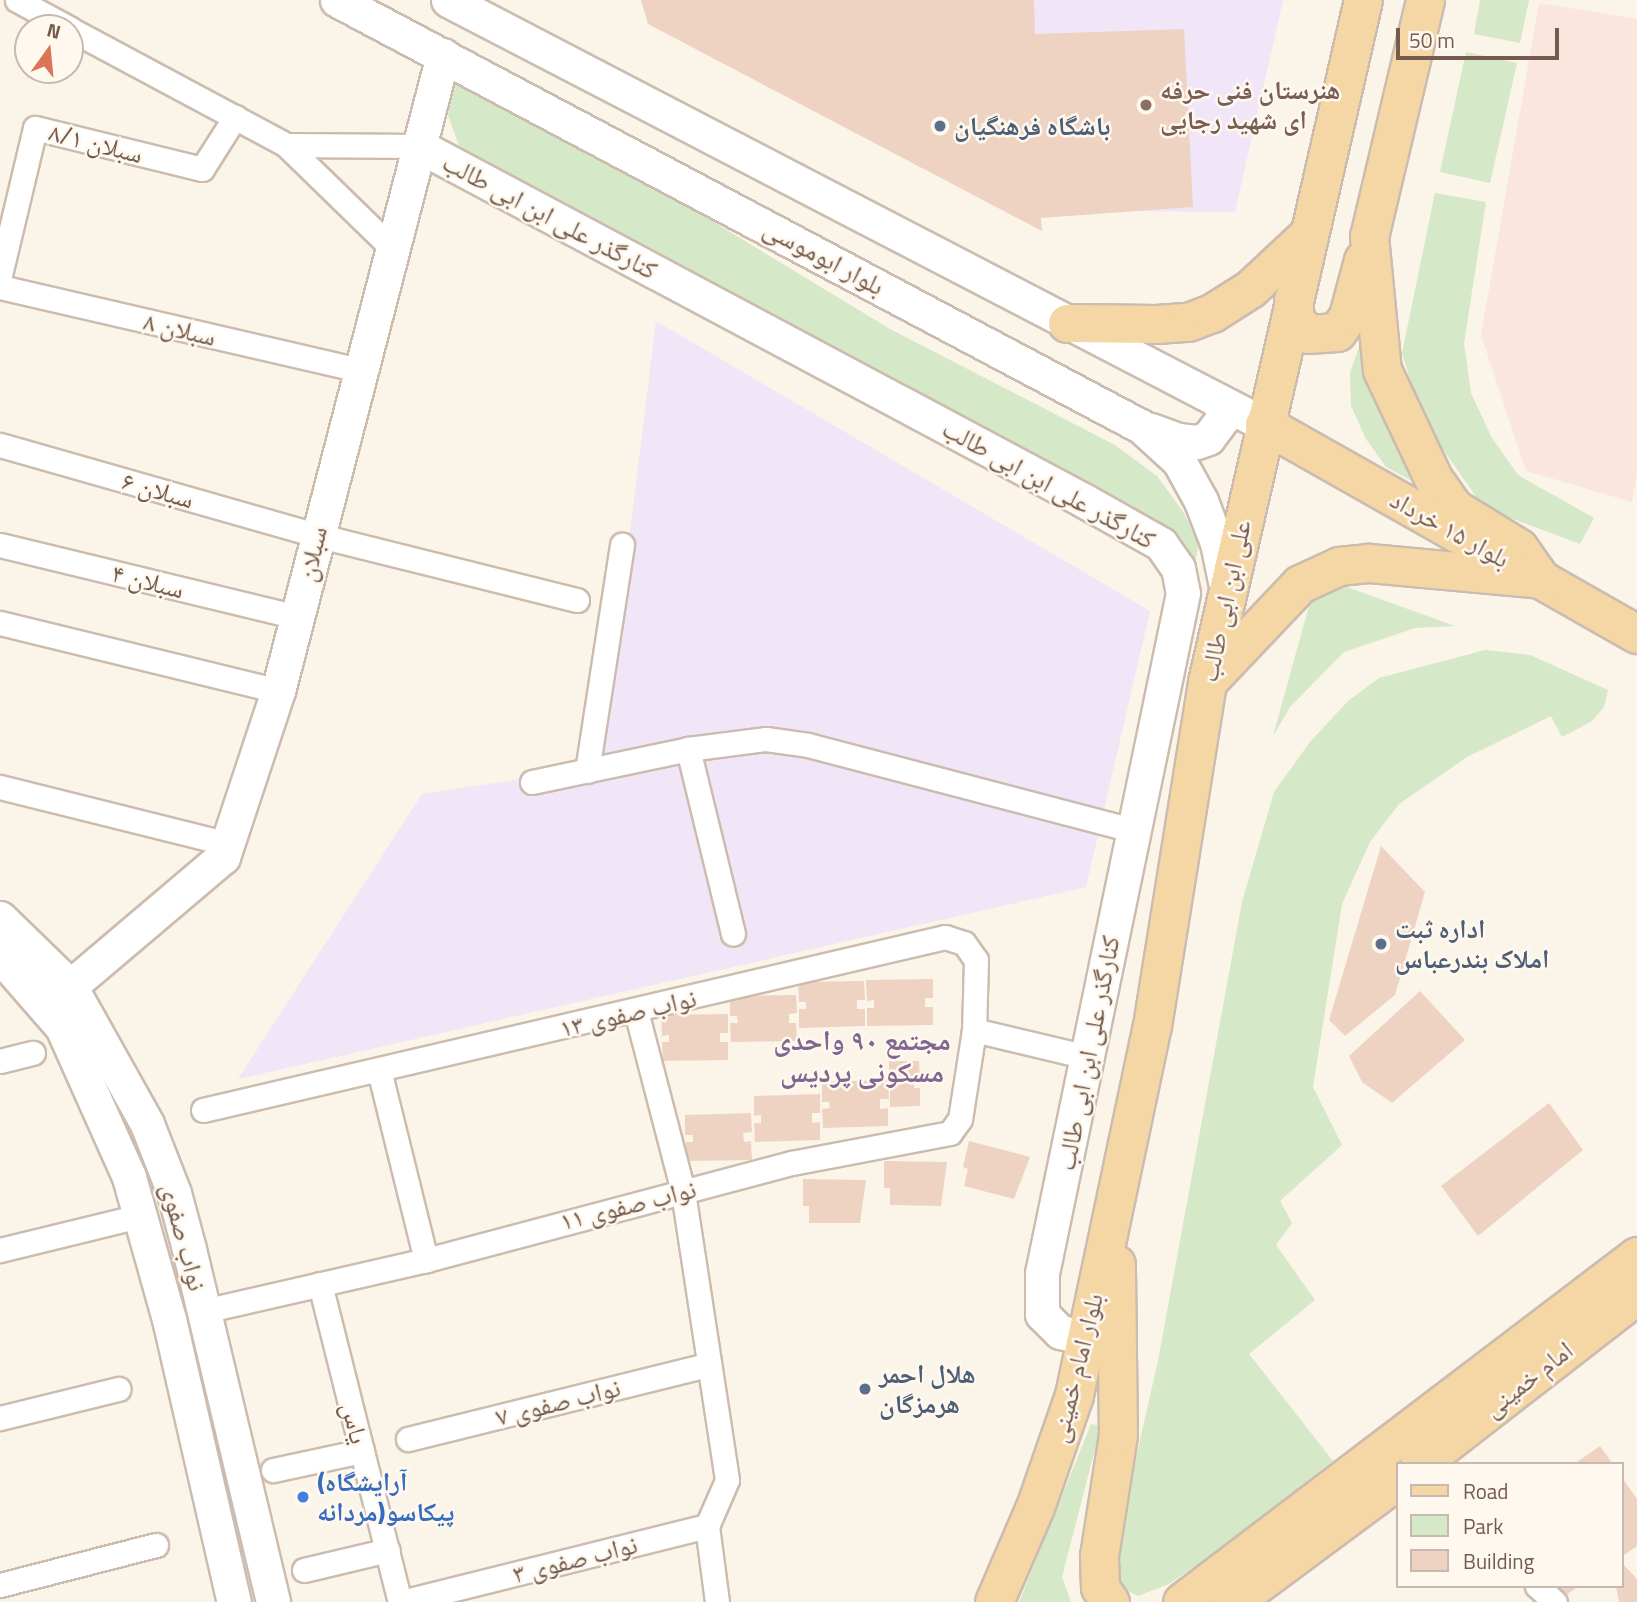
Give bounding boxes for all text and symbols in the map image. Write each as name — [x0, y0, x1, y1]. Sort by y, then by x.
north arrow — [14, 14, 84, 84]
text: N — [44, 14, 64, 46]
scale bar — [1399, 14, 1562, 58]
text: 50 m — [1409, 24, 1455, 56]
place label: هنرستان فنی حرفه ای شهید رجایی — [1160, 74, 1340, 136]
marker: هنرستان فنی حرفه ای شهید رجایی — [1138, 97, 1154, 113]
place label: باشگاه فرهنگیان — [954, 110, 1110, 142]
street label: سبلان ۸/۱ — [46, 116, 146, 170]
marker: باشگاه فرهنگیان — [932, 118, 948, 134]
street label: کنارگذر علی ابن ابی طالب — [437, 146, 663, 286]
street label: بلوار ابوموسی — [758, 212, 890, 302]
street label: سبلان ۸ — [141, 306, 219, 352]
street label: کنارگذر علی ابن ابی طالب — [937, 413, 1161, 555]
street label: سبلان ۶ — [119, 465, 197, 515]
street label: بلوار ۱۵ خرداد — [1385, 483, 1515, 575]
street label: علی ابن ابی طالب — [1193, 517, 1257, 685]
street label: سبلان — [291, 523, 333, 585]
street label: سبلان ۴ — [109, 557, 187, 605]
place label: اداره ثبت املاک بندرعباس — [1395, 913, 1549, 974]
street label: کنارگذر علی ابن ابی طالب — [1050, 933, 1126, 1173]
marker: اداره ثبت املاک بندرعباس — [1373, 936, 1389, 952]
street label: نواب صفوی ۱۳ — [557, 982, 699, 1044]
district label: مجتمع ٩٠ واحدی مسکونی پردیس — [773, 1023, 951, 1089]
street label: نواب صفوی ۱۱ — [557, 1173, 699, 1237]
street label: نواب صفوی — [155, 1180, 213, 1294]
street label: بلوار امام خمینی — [1042, 1290, 1110, 1446]
street label: امام خمینی — [1477, 1334, 1579, 1424]
place label: هلال احمر هرمزگان — [879, 1358, 976, 1420]
street label: نواب صفوی ۷ — [492, 1371, 624, 1433]
marker: هلال احمر هرمزگان — [857, 1381, 873, 1397]
street label: یاس — [335, 1399, 375, 1447]
legend — [1396, 1462, 1623, 1588]
place label: (آرایشگاه پیکاسو(مردانه — [317, 1466, 454, 1528]
text: Road — [1463, 1475, 1508, 1507]
marker: (آرایشگاه پیکاسو(مردانه — [295, 1489, 311, 1505]
text: Park — [1463, 1510, 1503, 1542]
street label: نواب صفوی ۳ — [509, 1528, 641, 1590]
text: Building — [1463, 1545, 1534, 1577]

